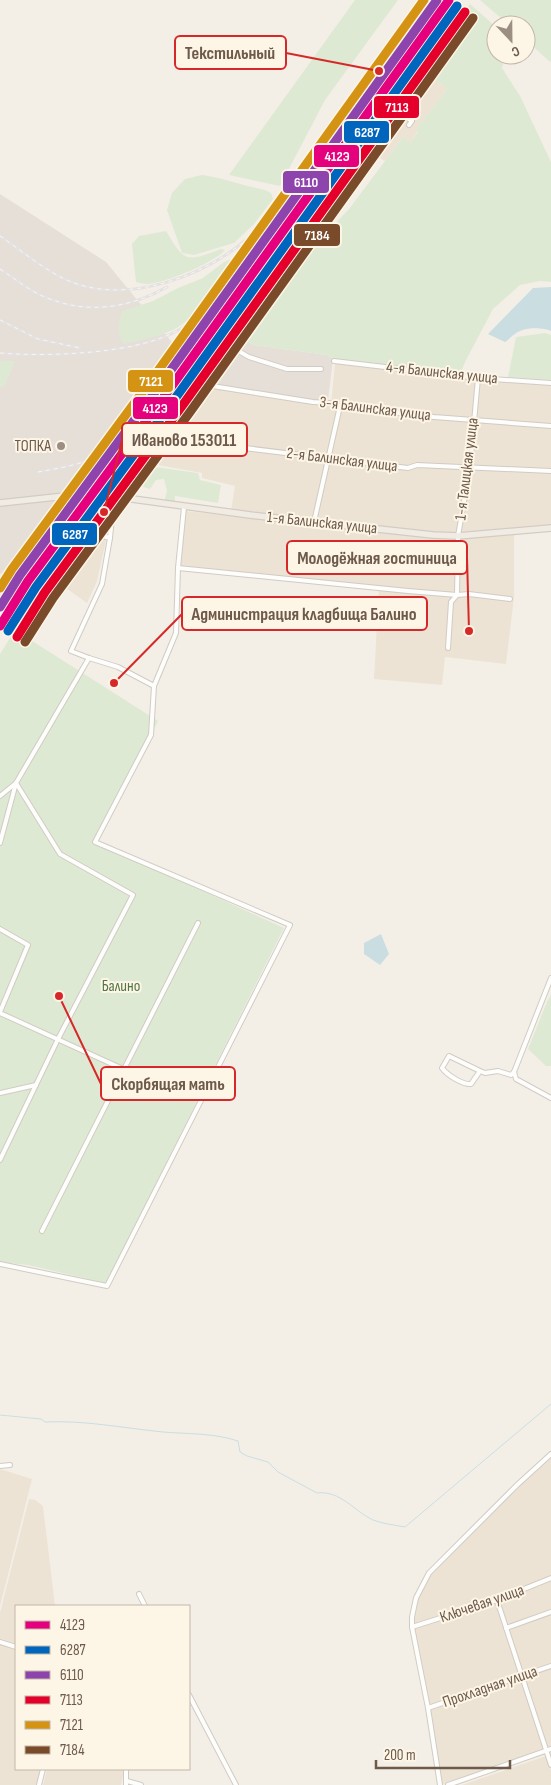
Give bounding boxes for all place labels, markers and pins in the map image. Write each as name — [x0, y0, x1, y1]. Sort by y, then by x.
callout: Текстильный — [175, 36, 286, 69]
callout: Иваново 153011 — [122, 423, 247, 456]
place label: ТОПКА — [15, 437, 51, 456]
marker: ТОПКА — [55, 440, 67, 452]
callout: Молодёжная гостиница — [287, 541, 467, 574]
callout: Администрация кладбища Балино — [182, 597, 427, 630]
callout: Скорбящая мать — [101, 1067, 235, 1100]

